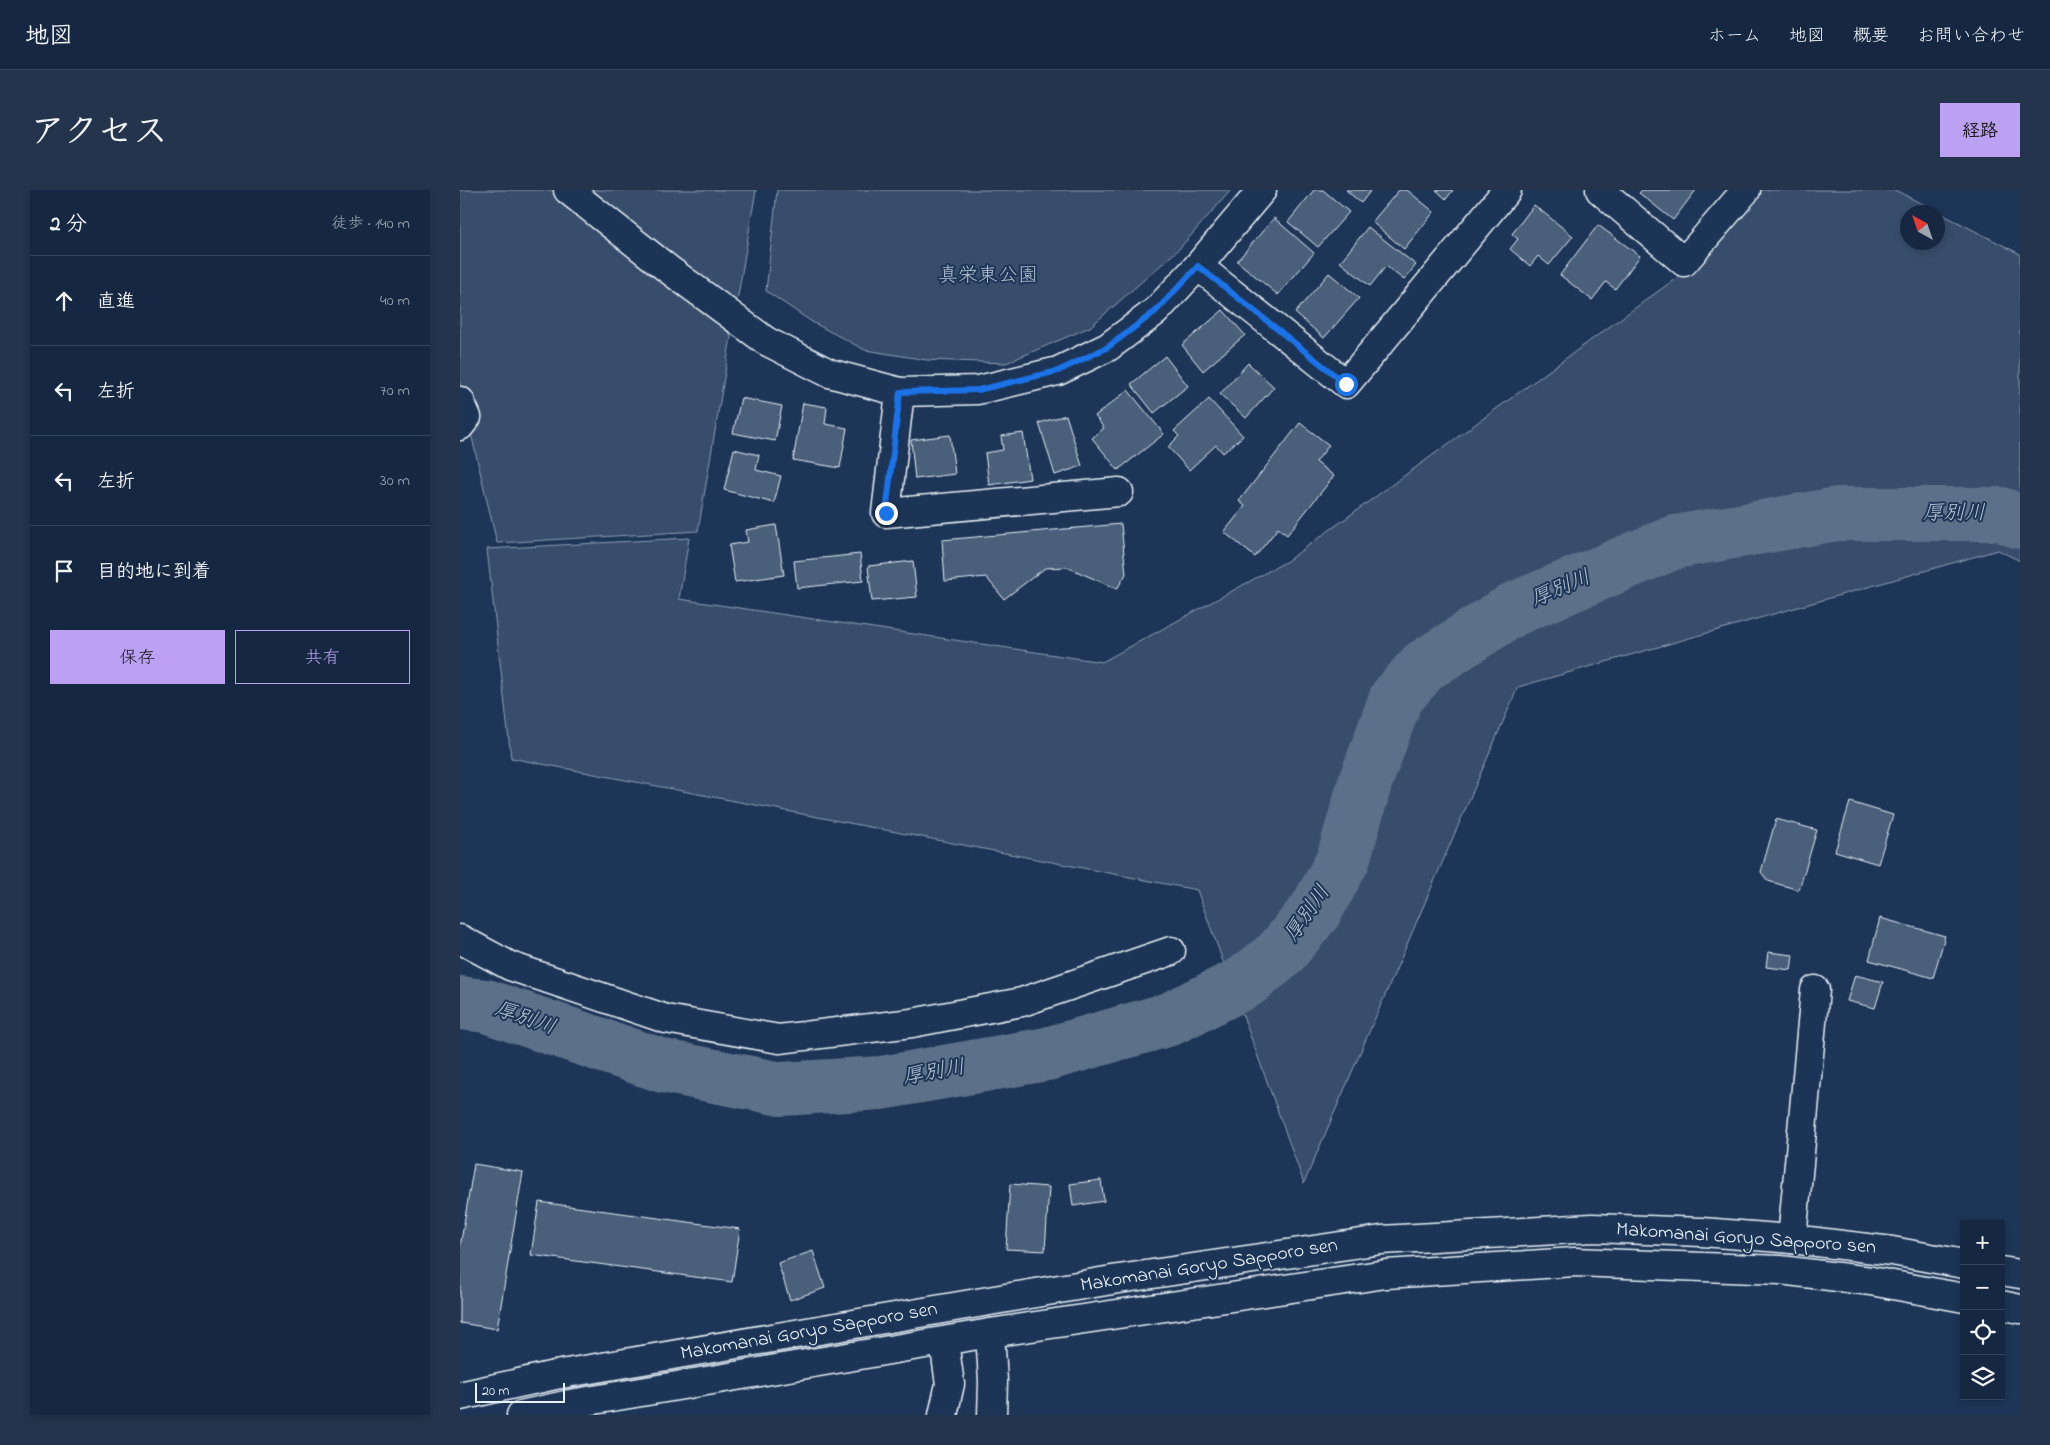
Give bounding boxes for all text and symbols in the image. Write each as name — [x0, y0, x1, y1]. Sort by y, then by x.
text: 地図 — [25, 20, 73, 55]
text: ホーム — [1708, 24, 1761, 50]
text: 地図 — [1789, 24, 1825, 50]
text: 概要 — [1853, 24, 1889, 50]
text: お問い合わせ — [1917, 24, 2025, 50]
button: 経路 — [1940, 103, 2020, 157]
text: アクセス — [30, 108, 168, 159]
north arrow — [1900, 205, 1945, 250]
text: 2 分 — [50, 210, 87, 240]
text: 徒歩 · 140 m — [332, 212, 410, 236]
park label: 真栄東公園 — [938, 262, 1038, 291]
icon: ahead — [50, 287, 78, 315]
text: 直進 — [97, 289, 135, 316]
text: 40 m — [380, 289, 410, 313]
route start — [1335, 373, 1358, 396]
icon: left — [50, 377, 78, 405]
text: 左折 — [97, 379, 135, 406]
text: 70 m — [380, 379, 410, 403]
icon: left — [50, 467, 78, 495]
text: 左折 — [97, 469, 135, 496]
text: 30 m — [380, 469, 410, 493]
water label: 厚別川 — [1923, 499, 1986, 529]
route end — [875, 502, 898, 525]
icon: arrive — [50, 557, 78, 585]
text: 目的地に到着 — [97, 559, 211, 586]
water label: 厚別川 — [1526, 563, 1596, 615]
button: 保存 — [50, 630, 225, 684]
button: 共有 — [235, 630, 410, 684]
water label: 厚別川 — [1278, 880, 1338, 948]
water label: 厚別川 — [490, 995, 560, 1043]
water label: 厚別川 — [900, 1053, 968, 1093]
street label: Makomanai Goryo Sapporo sen — [1615, 1215, 1877, 1263]
map controls — [1960, 1220, 2005, 1400]
button: + — [1960, 1220, 2005, 1265]
street label: Makomanai Goryo Sapporo sen — [1078, 1231, 1340, 1301]
button: − — [1960, 1265, 2005, 1310]
street label: Makomanai Goryo Sapporo sen — [678, 1295, 940, 1369]
button: locate — [1960, 1310, 2005, 1355]
button: layers — [1960, 1355, 2005, 1400]
scale bar — [475, 1380, 565, 1403]
text: 20 m — [482, 1381, 509, 1402]

